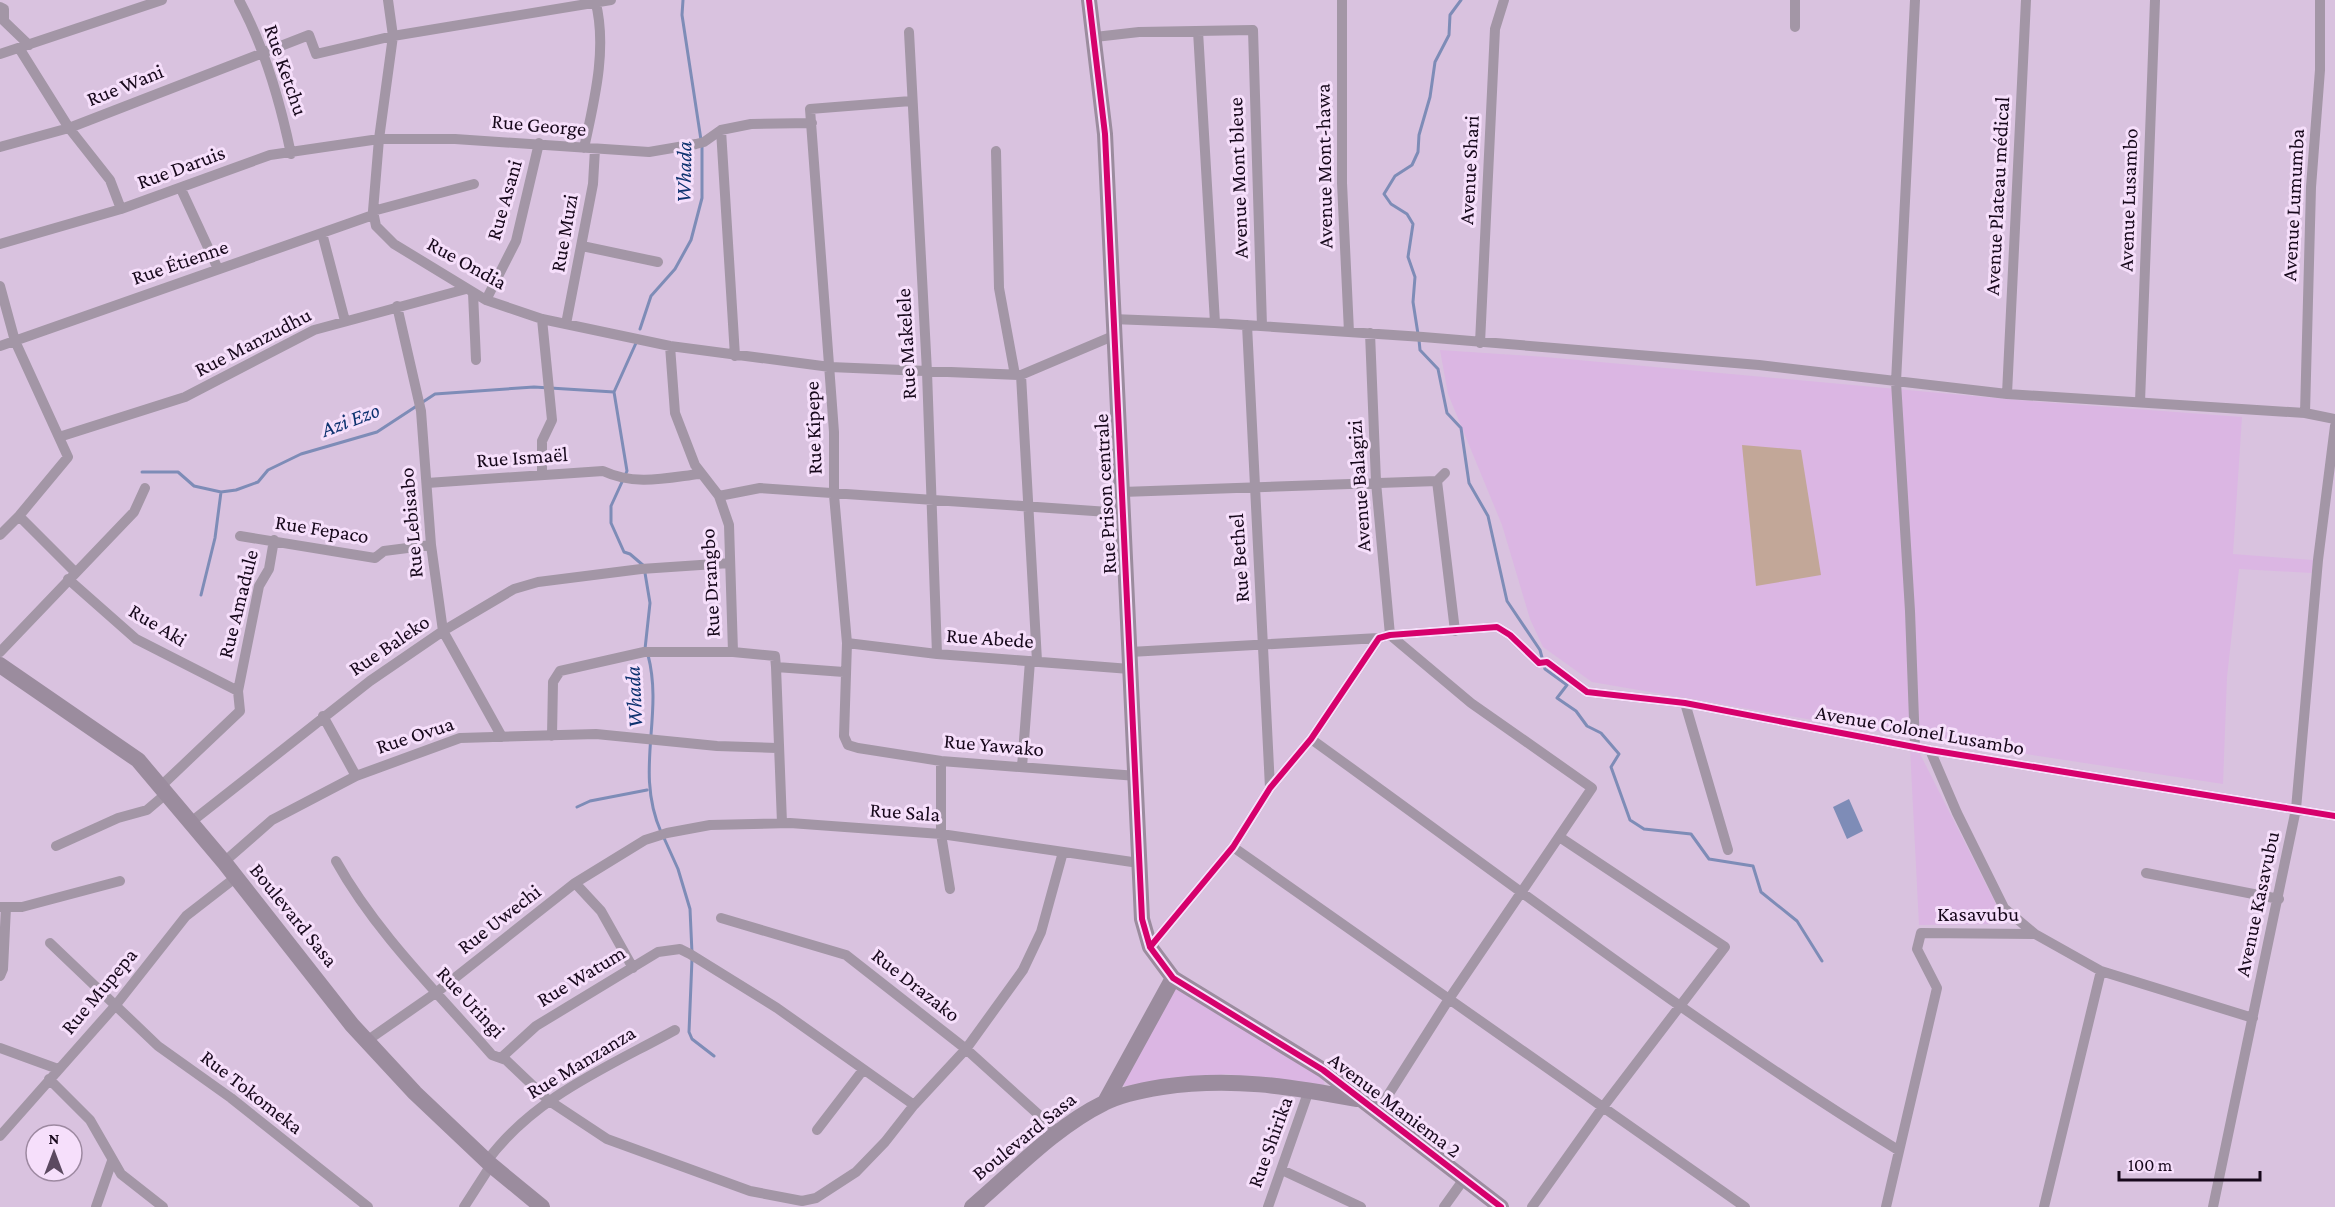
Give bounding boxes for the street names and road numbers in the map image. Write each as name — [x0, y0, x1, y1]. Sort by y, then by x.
street label: Rue Ketchu — [259, 21, 313, 119]
street label: Rue Wani — [83, 59, 167, 111]
street label: Avenue Mont-hawa — [1311, 83, 1337, 249]
street label: Avenue Plateau médical — [1980, 96, 2014, 296]
street label: Avenue Mont bleue — [1223, 97, 1253, 259]
street label: Rue George — [491, 109, 587, 141]
street label: Avenue Shari — [1454, 114, 1484, 225]
street label: Avenue Lusambo — [2114, 128, 2142, 272]
street label: Avenue Lumumba — [2277, 128, 2309, 282]
street label: Rue Daruis — [134, 140, 228, 194]
street label: Rue Asani — [481, 157, 527, 243]
street label: Rue Muzi — [545, 192, 583, 274]
street label: Rue Ondia — [423, 231, 511, 295]
street label: Rue Étienne — [129, 234, 231, 290]
street label: Rue Makelele — [891, 288, 921, 400]
street label: Rue Manzudhu — [191, 302, 315, 382]
street label: Rue Kipepe — [799, 381, 827, 475]
street label: Rue Prison centrale — [1089, 413, 1121, 575]
street label: Avenue Balagizi — [1342, 419, 1376, 553]
street label: Rue Ismaël — [475, 442, 569, 472]
street label: Rue Lebisabo — [394, 467, 428, 579]
street label: Rue Fepaco — [273, 510, 371, 548]
street label: Rue Bethel — [1224, 513, 1254, 603]
street label: Rue Drangbo — [695, 528, 725, 638]
street label: Rue Amadule — [213, 547, 263, 661]
street label: Rue Aki — [125, 598, 192, 652]
street label: Rue Baleko — [344, 609, 434, 681]
street label: Rue Abede — [945, 623, 1035, 653]
street label: Avenue Colonel Lusambo — [1814, 700, 2026, 760]
street label: Rue Ovua — [373, 711, 457, 759]
street label: Rue Yawako — [943, 729, 1045, 761]
street label: Rue Sala — [869, 798, 941, 826]
street label: Avenue Kasavubu — [2230, 829, 2284, 979]
street label: Boulevard Sasa — [245, 858, 343, 972]
street label: Rue Uwechi — [453, 879, 546, 959]
street label: Kasavubu — [1937, 902, 2019, 926]
street label: Rue Watum — [533, 940, 630, 1012]
street label: Rue Mupepa — [56, 943, 142, 1039]
street label: Rue Drazako — [867, 943, 965, 1027]
street label: Rue Uringi — [432, 961, 511, 1043]
street label: Rue Manzanza — [522, 1020, 640, 1104]
street label: Rue Tokomeka — [196, 1045, 308, 1139]
street label: Avenue Maniema 2 — [1324, 1047, 1466, 1163]
street label: Boulevard Sasa — [967, 1087, 1081, 1185]
street label: Rue Shirika — [1242, 1093, 1298, 1191]

